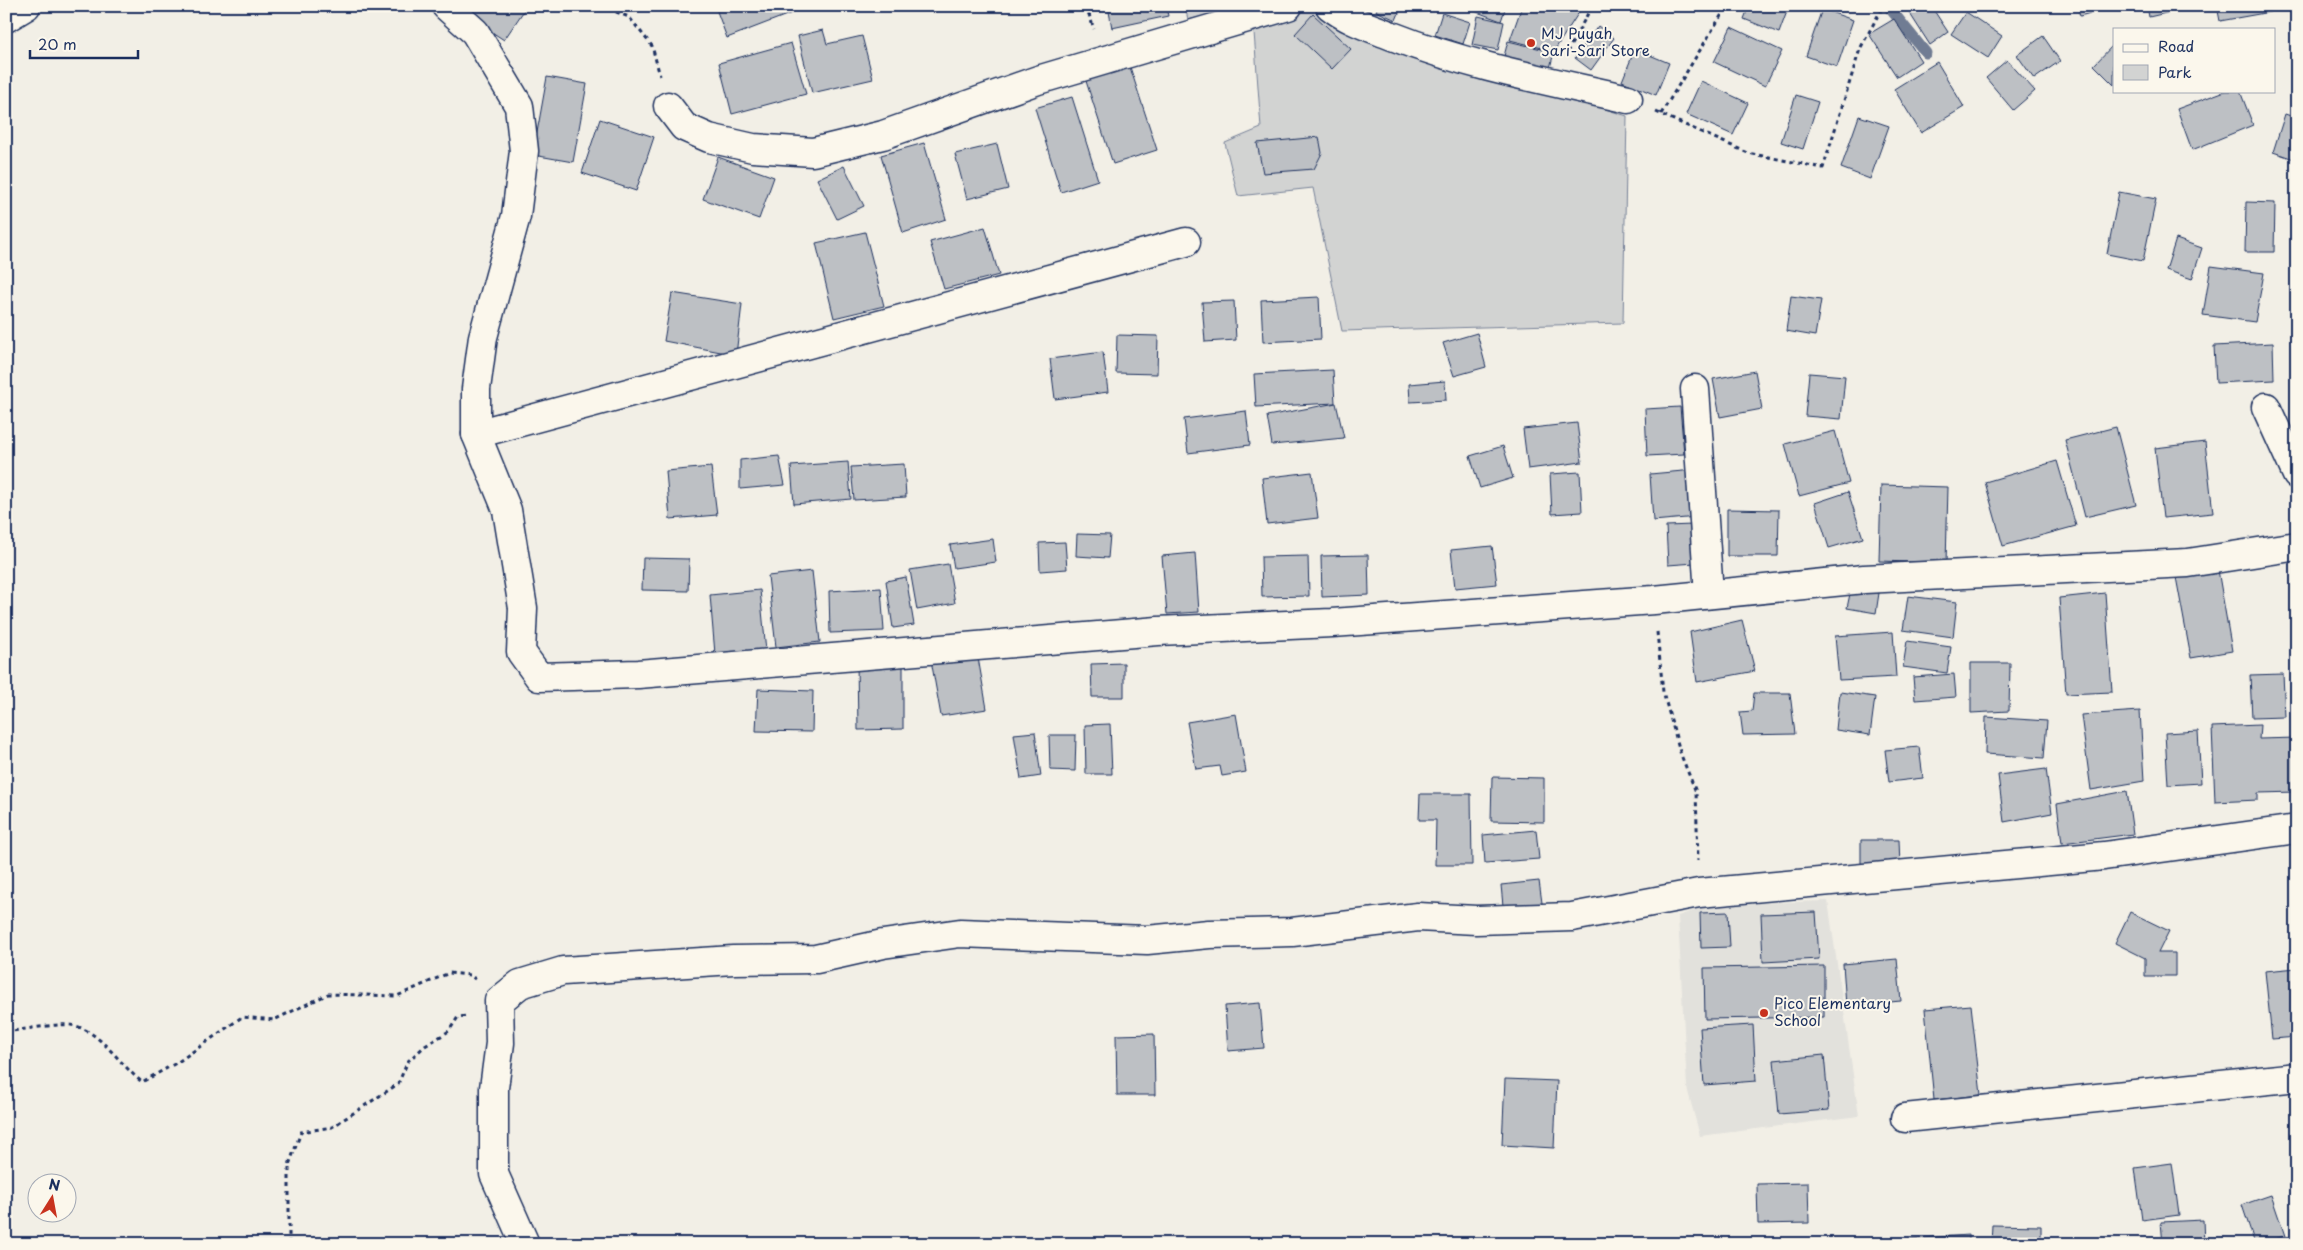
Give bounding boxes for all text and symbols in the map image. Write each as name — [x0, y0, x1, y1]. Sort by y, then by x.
place label: MJ Puyah Sari-Sari Store — [1541, 21, 1650, 61]
scale bar — [30, 28, 138, 60]
legend — [2113, 28, 2276, 92]
text: 20 m — [38, 32, 77, 55]
text: Road — [2158, 34, 2194, 57]
marker: MJ Puyah Sari-Sari Store — [1525, 37, 1537, 49]
text: Park — [2158, 60, 2192, 83]
place label: Pico Elementary School — [1774, 991, 1891, 1031]
marker: Pico Elementary School — [1758, 1007, 1770, 1019]
north arrow — [28, 1172, 78, 1222]
text: N — [47, 1173, 62, 1196]

